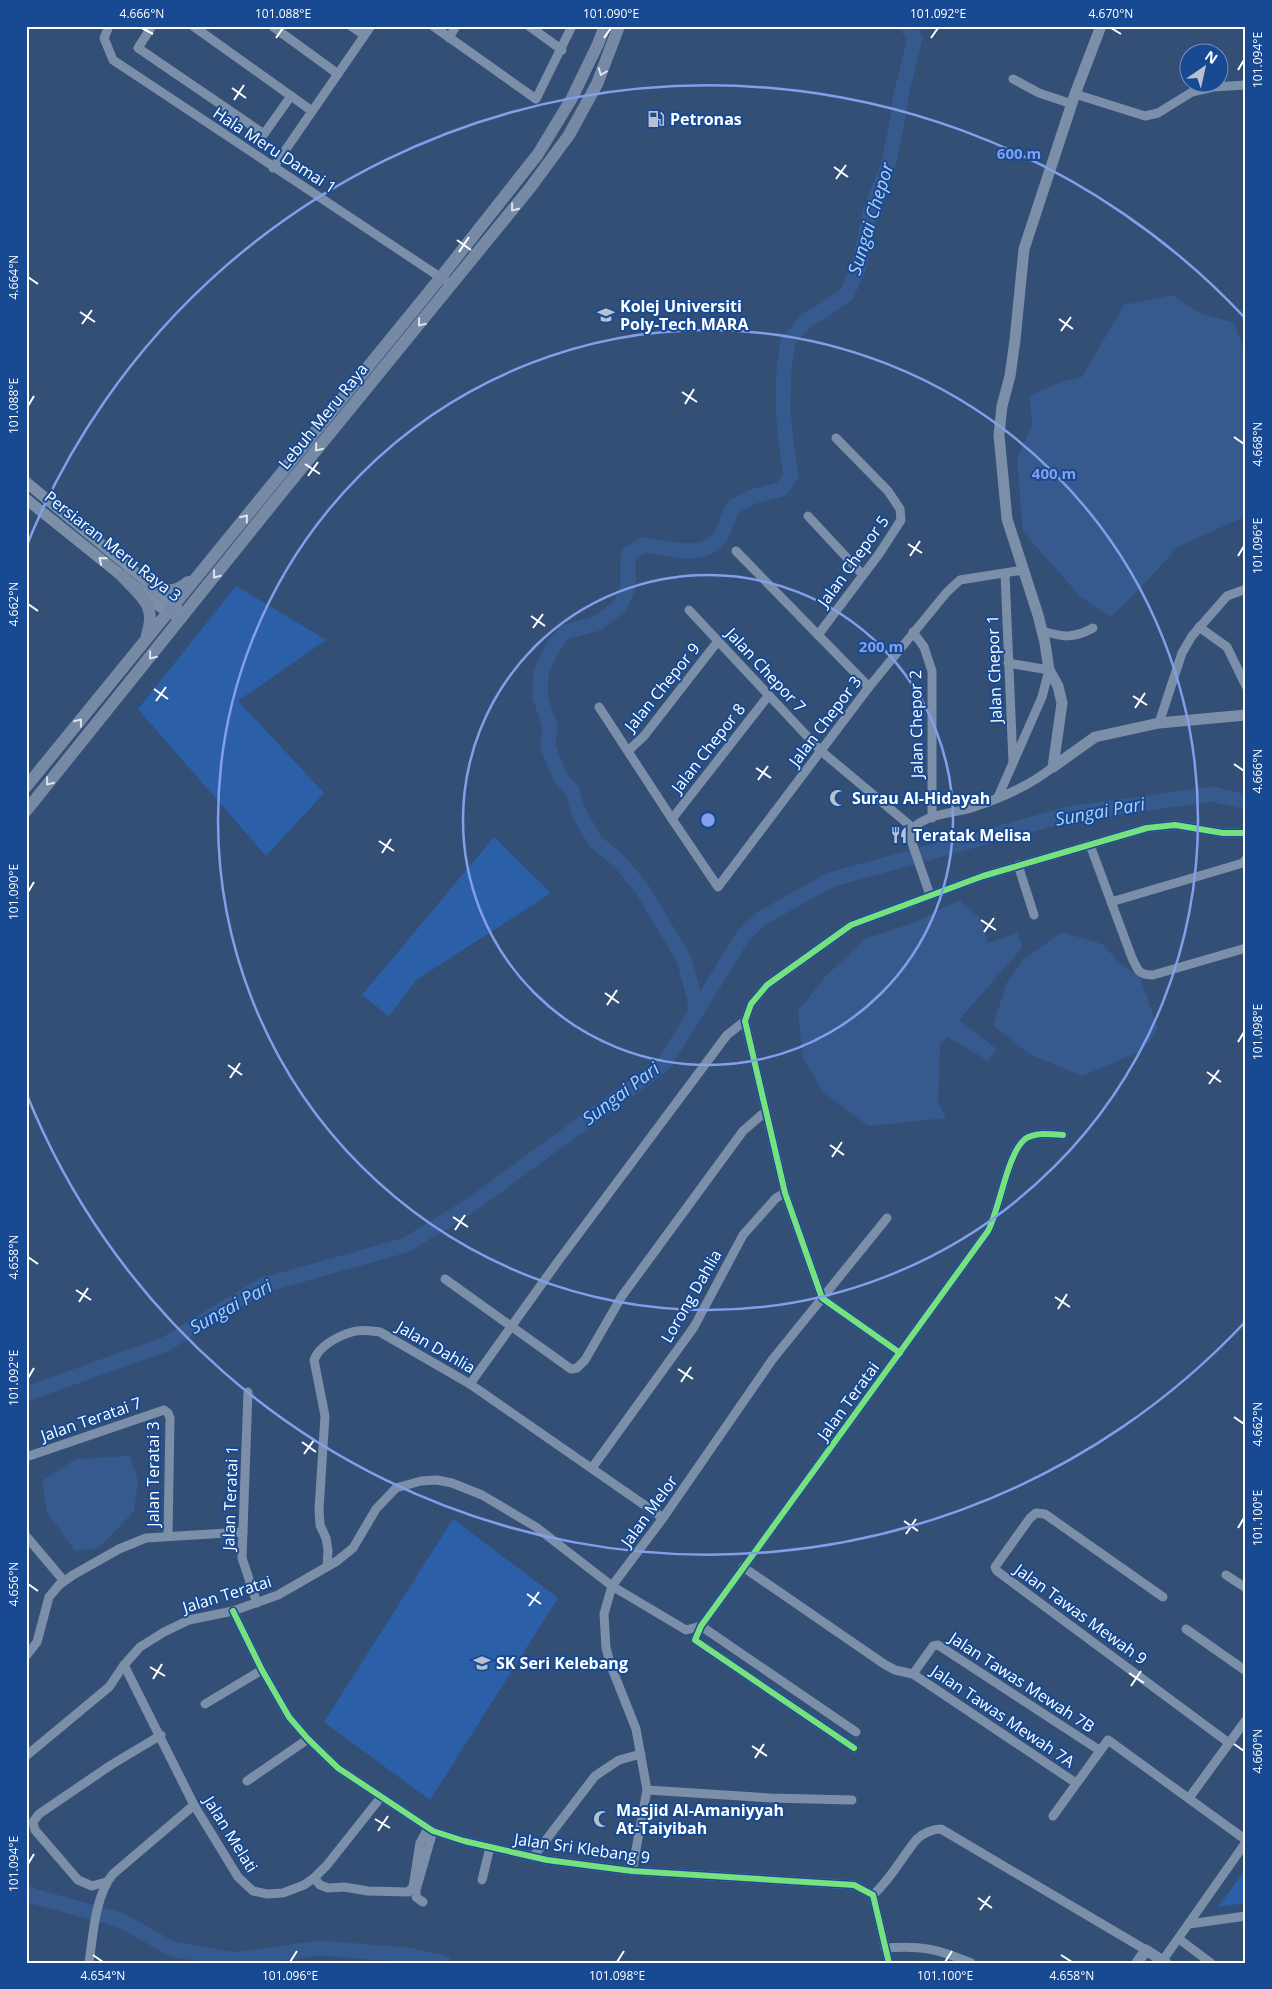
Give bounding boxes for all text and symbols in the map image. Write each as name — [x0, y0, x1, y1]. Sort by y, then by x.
text: 4.666°N — [120, 5, 164, 22]
text: 101.088°E — [255, 5, 311, 22]
text: 101.090°E — [583, 5, 639, 22]
text: 101.092°E — [910, 5, 966, 22]
text: 4.670°N — [1089, 5, 1133, 22]
text: 101.094°E — [1249, 32, 1266, 88]
north arrow — [1180, 42, 1230, 92]
text: N — [1202, 46, 1222, 68]
one-way arrow — [598, 67, 608, 76]
street label: Hala Meru Damai 1 — [209, 102, 341, 198]
place label: Petronas — [670, 108, 742, 130]
fuel station icon: Petronas — [646, 109, 666, 129]
text: 600 m — [997, 143, 1041, 163]
water label: Sungai Chepor — [842, 159, 899, 278]
one-way arrow — [512, 202, 520, 211]
text: 4.664°N — [5, 255, 22, 299]
place label: Kolej Universiti Poly-Tech MARA — [620, 295, 749, 335]
school or university icon: Kolej Universiti Poly-Tech MARA — [596, 305, 616, 325]
one-way arrow — [419, 317, 427, 326]
street label: Lebuh Meru Raya — [273, 358, 373, 474]
text: 101.088°E — [5, 378, 22, 434]
text: 4.668°N — [1249, 422, 1266, 466]
one-way arrow — [316, 442, 324, 451]
text: 400 m — [1032, 463, 1076, 483]
street label: Persiaran Meru Raya 3 — [40, 486, 186, 606]
street label: Jalan Chepor 5 — [811, 511, 894, 613]
one-way arrow — [240, 515, 248, 524]
text: 101.096°E — [1249, 518, 1266, 574]
one-way arrow — [99, 558, 108, 566]
one-way arrow — [213, 569, 222, 578]
text: 4.662°N — [5, 582, 22, 626]
street label: Jalan Chepor 1 — [981, 615, 1007, 725]
street label: Jalan Chepor 7 — [720, 621, 811, 717]
text: 200 m — [859, 636, 903, 656]
street label: Jalan Chepor 9 — [618, 638, 705, 738]
one-way arrow — [148, 650, 157, 659]
street label: Jalan Chepor 2 — [904, 670, 928, 780]
street label: Jalan Chepor 3 — [782, 671, 866, 772]
street label: Jalan Chepor 8 — [665, 699, 750, 799]
one-way arrow — [74, 719, 82, 728]
text: 4.666°N — [1249, 749, 1266, 793]
one-way arrow — [47, 776, 55, 785]
place label: Surau Al-Hidayah — [852, 787, 990, 809]
mosque icon: Surau Al-Hidayah — [828, 788, 848, 808]
water label: Sungai Pari — [1053, 791, 1147, 831]
centre of rings — [699, 811, 717, 829]
place label: Teratak Melisa — [913, 824, 1031, 846]
restaurant icon: Teratak Melisa — [889, 825, 909, 845]
text: 101.090°E — [5, 864, 22, 920]
text: 101.098°E — [1249, 1004, 1266, 1060]
water label: Sungai Pari — [577, 1056, 664, 1130]
text: 4.658°N — [5, 1235, 22, 1279]
street label: Lorong Dahlia — [655, 1245, 727, 1347]
water label: Sungai Pari — [185, 1273, 276, 1339]
street label: Jalan Dahlia — [391, 1315, 479, 1378]
text: 101.092°E — [5, 1350, 22, 1406]
street label: Jalan Teratai — [811, 1357, 884, 1446]
street label: Jalan Teratai 7 — [36, 1391, 144, 1447]
text: 4.662°N — [1249, 1402, 1266, 1446]
street label: Jalan Teratai 3 — [142, 1421, 164, 1529]
street label: Jalan Teratai 1 — [217, 1445, 243, 1553]
street label: Jalan Melor — [614, 1470, 683, 1553]
text: 101.100°E — [1249, 1490, 1266, 1546]
street label: Jalan Tawas Mewah 9 — [1009, 1557, 1152, 1670]
text: 4.656°N — [5, 1562, 22, 1606]
street label: Jalan Teratai — [178, 1570, 274, 1619]
street label: Jalan Tawas Mewah 7B — [943, 1626, 1099, 1737]
place label: SK Seri Kelebang — [496, 1652, 628, 1674]
school or university icon: SK Seri Kelebang — [472, 1653, 492, 1673]
street label: Jalan Tawas Mewah 7A — [925, 1659, 1080, 1773]
text: 4.660°N — [1249, 1729, 1266, 1773]
street label: Jalan Melati — [198, 1790, 263, 1876]
place label: Masjid Al-Amaniyyah At-Taiyibah — [616, 1799, 784, 1839]
mosque icon: Masjid Al-Amaniyyah At-Taiyibah — [592, 1809, 612, 1829]
street label: Jalan Sri Klebang 9 — [511, 1827, 651, 1868]
text: 101.094°E — [5, 1836, 22, 1892]
text: 4.654°N — [81, 1967, 125, 1984]
text: 101.096°E — [262, 1967, 318, 1984]
text: 101.098°E — [589, 1967, 645, 1984]
text: 101.100°E — [917, 1967, 973, 1984]
text: 4.658°N — [1050, 1967, 1094, 1984]

